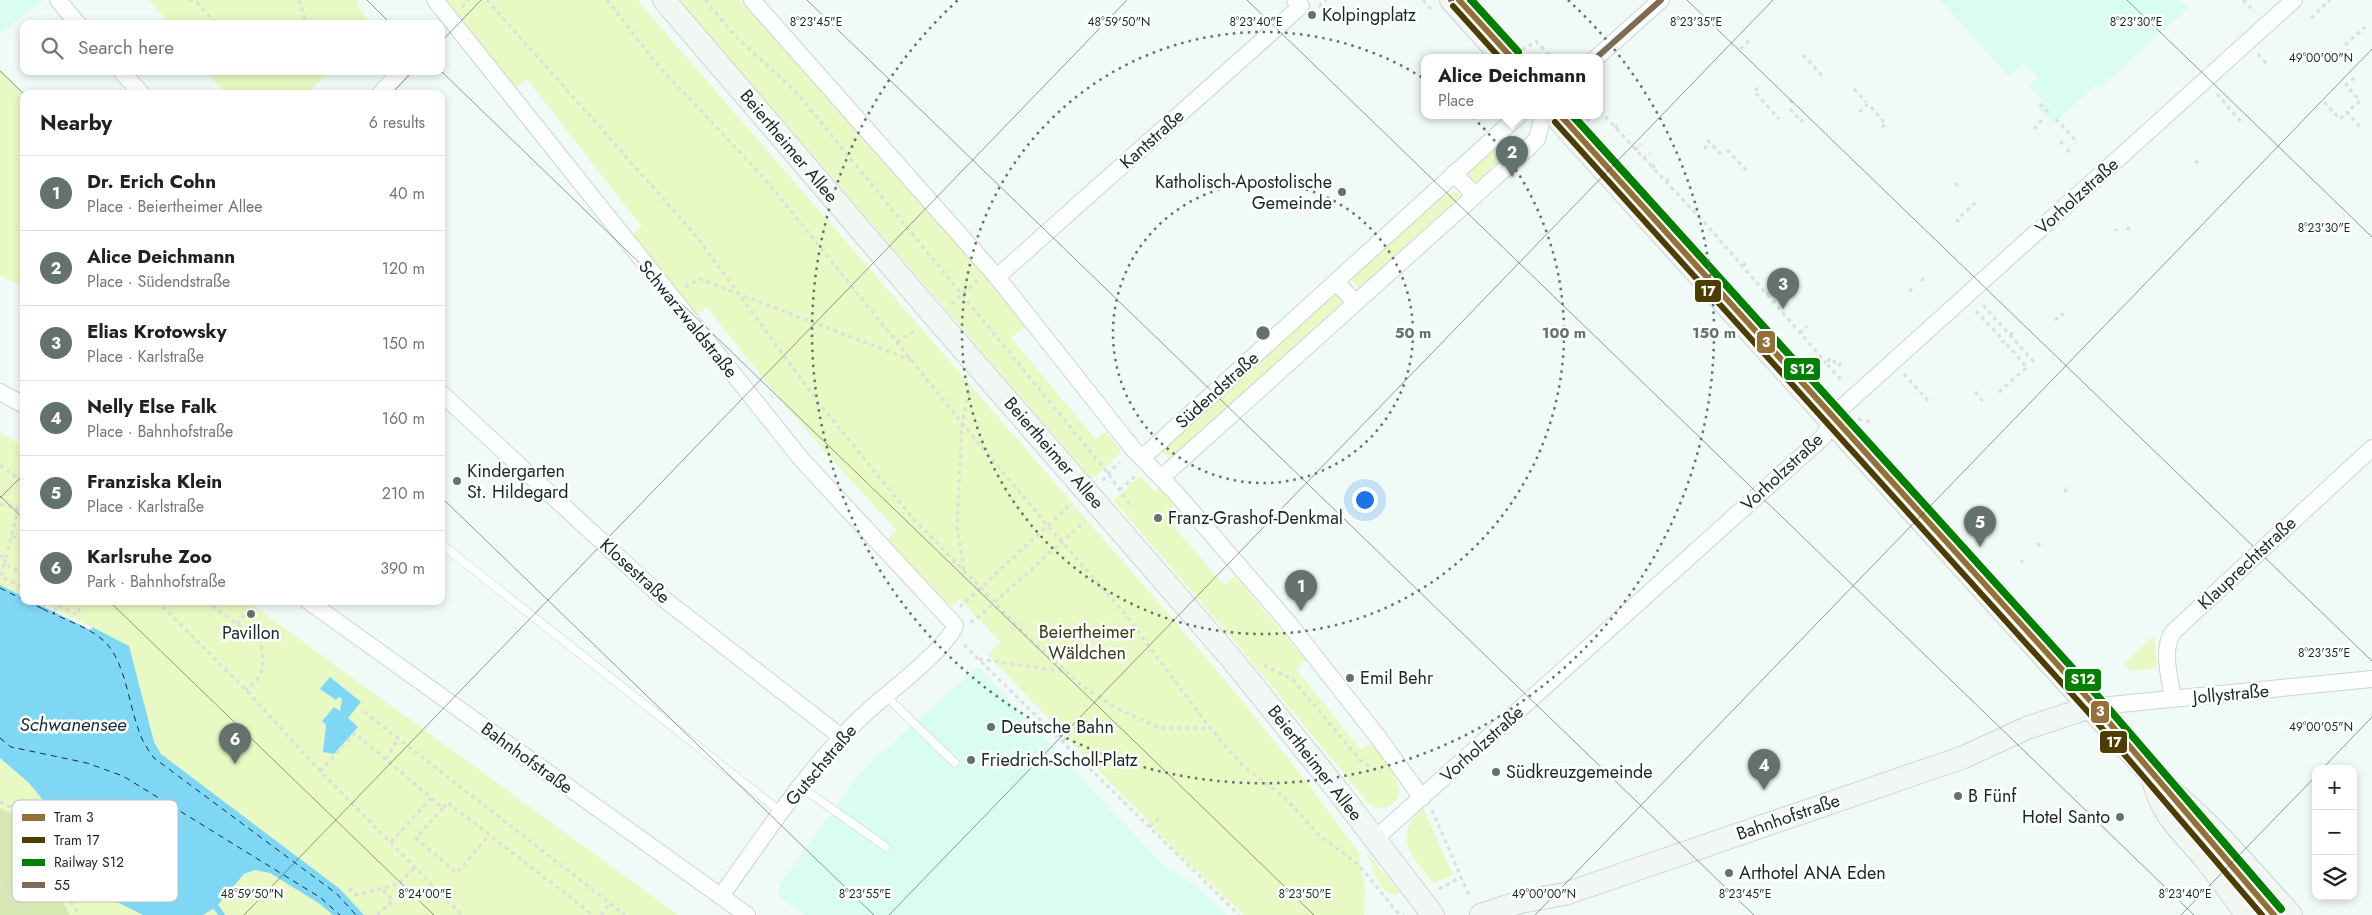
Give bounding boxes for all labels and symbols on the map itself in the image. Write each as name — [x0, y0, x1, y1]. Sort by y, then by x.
place label: Kolpingplatz — [1322, 2, 1417, 28]
marker: Kolpingplatz — [1306, 9, 1318, 21]
text: 8°23'45"E — [790, 13, 842, 31]
text: 48°59'50"N — [1088, 13, 1150, 31]
text: 8°23'40"E — [1229, 13, 1283, 31]
text: 8°23'35"E — [1670, 13, 1722, 31]
text: 8°23'30"E — [2110, 13, 2162, 31]
text: 49°00'00"N — [2289, 49, 2353, 67]
street label: Beiertheimer Allee — [734, 84, 844, 208]
street label: Kantstraße — [1114, 103, 1190, 175]
pin: 2 — [1496, 136, 1528, 177]
street label: Vorholzstraße — [2030, 152, 2124, 240]
place label: Katholisch-Apostolische Gemeinde — [1155, 169, 1332, 216]
marker: Katholisch-Apostolische Gemeinde — [1336, 186, 1348, 198]
text: 8°23'30"E — [2298, 219, 2350, 237]
street label: Schwarzwaldstraße — [632, 254, 744, 384]
pin: 3 — [1767, 268, 1799, 309]
line badge: 17 — [1694, 279, 1722, 303]
text: 17 — [1700, 281, 1716, 301]
text: 50 m — [1395, 322, 1431, 344]
text: 100 m — [1542, 322, 1586, 344]
text: 150 m — [1692, 322, 1736, 344]
centre of rings — [1254, 324, 1272, 342]
line badge: 3 — [1756, 330, 1776, 354]
text: 3 — [1762, 332, 1771, 352]
street label: Südendstraße — [1170, 345, 1264, 435]
line badge: S12 — [1783, 357, 1821, 381]
text: S12 — [1789, 359, 1815, 379]
street label: Beiertheimer Allee — [998, 391, 1110, 515]
street label: Vorholzstraße — [1735, 427, 1829, 517]
place label: Kindergarten St. Hildegard — [467, 458, 569, 505]
marker: Kindergarten St. Hildegard — [451, 475, 463, 487]
your location — [1352, 487, 1378, 513]
place label: Franz-Grashof-Denkmal — [1168, 505, 1343, 531]
pin: 5 — [1964, 506, 1996, 547]
street label: Klauprechtstraße — [2192, 510, 2302, 616]
marker: Franz-Grashof-Denkmal — [1152, 512, 1164, 524]
street label: Klosestraße — [594, 532, 676, 610]
pin: 1 — [1285, 570, 1317, 611]
marker: Pavillon — [245, 608, 257, 620]
park label: Beiertheimer Wäldchen — [1039, 619, 1136, 666]
place label: Pavillon — [222, 620, 280, 646]
text: 8°23'35"E — [2298, 644, 2350, 662]
place label: Emil Behr — [1360, 665, 1434, 691]
line badge: S12 — [2064, 668, 2102, 692]
text: S12 — [2070, 669, 2096, 689]
marker: Emil Behr — [1344, 672, 1356, 684]
street label: Jollystraße — [2190, 678, 2270, 710]
street label: Beiertheimer Allee — [1261, 700, 1369, 826]
street label: Vorholzstraße — [1435, 700, 1529, 788]
line badge: 3 — [2090, 700, 2110, 724]
text: 3 — [2096, 701, 2105, 721]
water label: Schwanensee — [20, 711, 127, 738]
place label: Deutsche Bahn — [1001, 714, 1114, 740]
street label: Bahnhofstraße — [476, 716, 578, 800]
text: 49°00'05"N — [2289, 718, 2353, 736]
street label: Gutschstraße — [779, 719, 863, 811]
marker: Deutsche Bahn — [985, 721, 997, 733]
pin: 6 — [219, 723, 251, 764]
line badge: 17 — [2099, 730, 2128, 754]
text: 17 — [2106, 732, 2122, 752]
place label: Friedrich-Scholl-Platz — [981, 747, 1138, 773]
pin: 4 — [1748, 749, 1780, 790]
marker: Friedrich-Scholl-Platz — [965, 754, 977, 766]
place label: Südkreuzgemeinde — [1506, 759, 1653, 785]
marker: Südkreuzgemeinde — [1490, 766, 1502, 778]
place label: B Fünf — [1968, 783, 2017, 809]
street label: Bahnhofstraße — [1733, 787, 1843, 847]
marker: B Fünf — [1952, 790, 1964, 802]
legend — [12, 800, 178, 902]
place label: Hotel Santo — [2022, 804, 2110, 830]
text: Tram 3 — [54, 807, 94, 827]
marker: Hotel Santo — [2114, 811, 2126, 823]
text: Tram 17 — [54, 830, 100, 850]
text: Railway S12 — [54, 852, 124, 872]
place label: Arthotel ANA Eden — [1739, 860, 1886, 886]
marker: Arthotel ANA Eden — [1723, 867, 1735, 879]
text: 55 — [54, 875, 70, 895]
text: 48°59'50"N — [221, 885, 283, 903]
text: 8°24'00"E — [398, 885, 452, 903]
text: 8°23'55"E — [839, 885, 891, 903]
text: 8°23'50"E — [1279, 885, 1331, 903]
text: 49°00'00"N — [1512, 885, 1576, 903]
text: 8°23'45"E — [1719, 885, 1771, 903]
text: 8°23'40"E — [2158, 885, 2212, 903]

